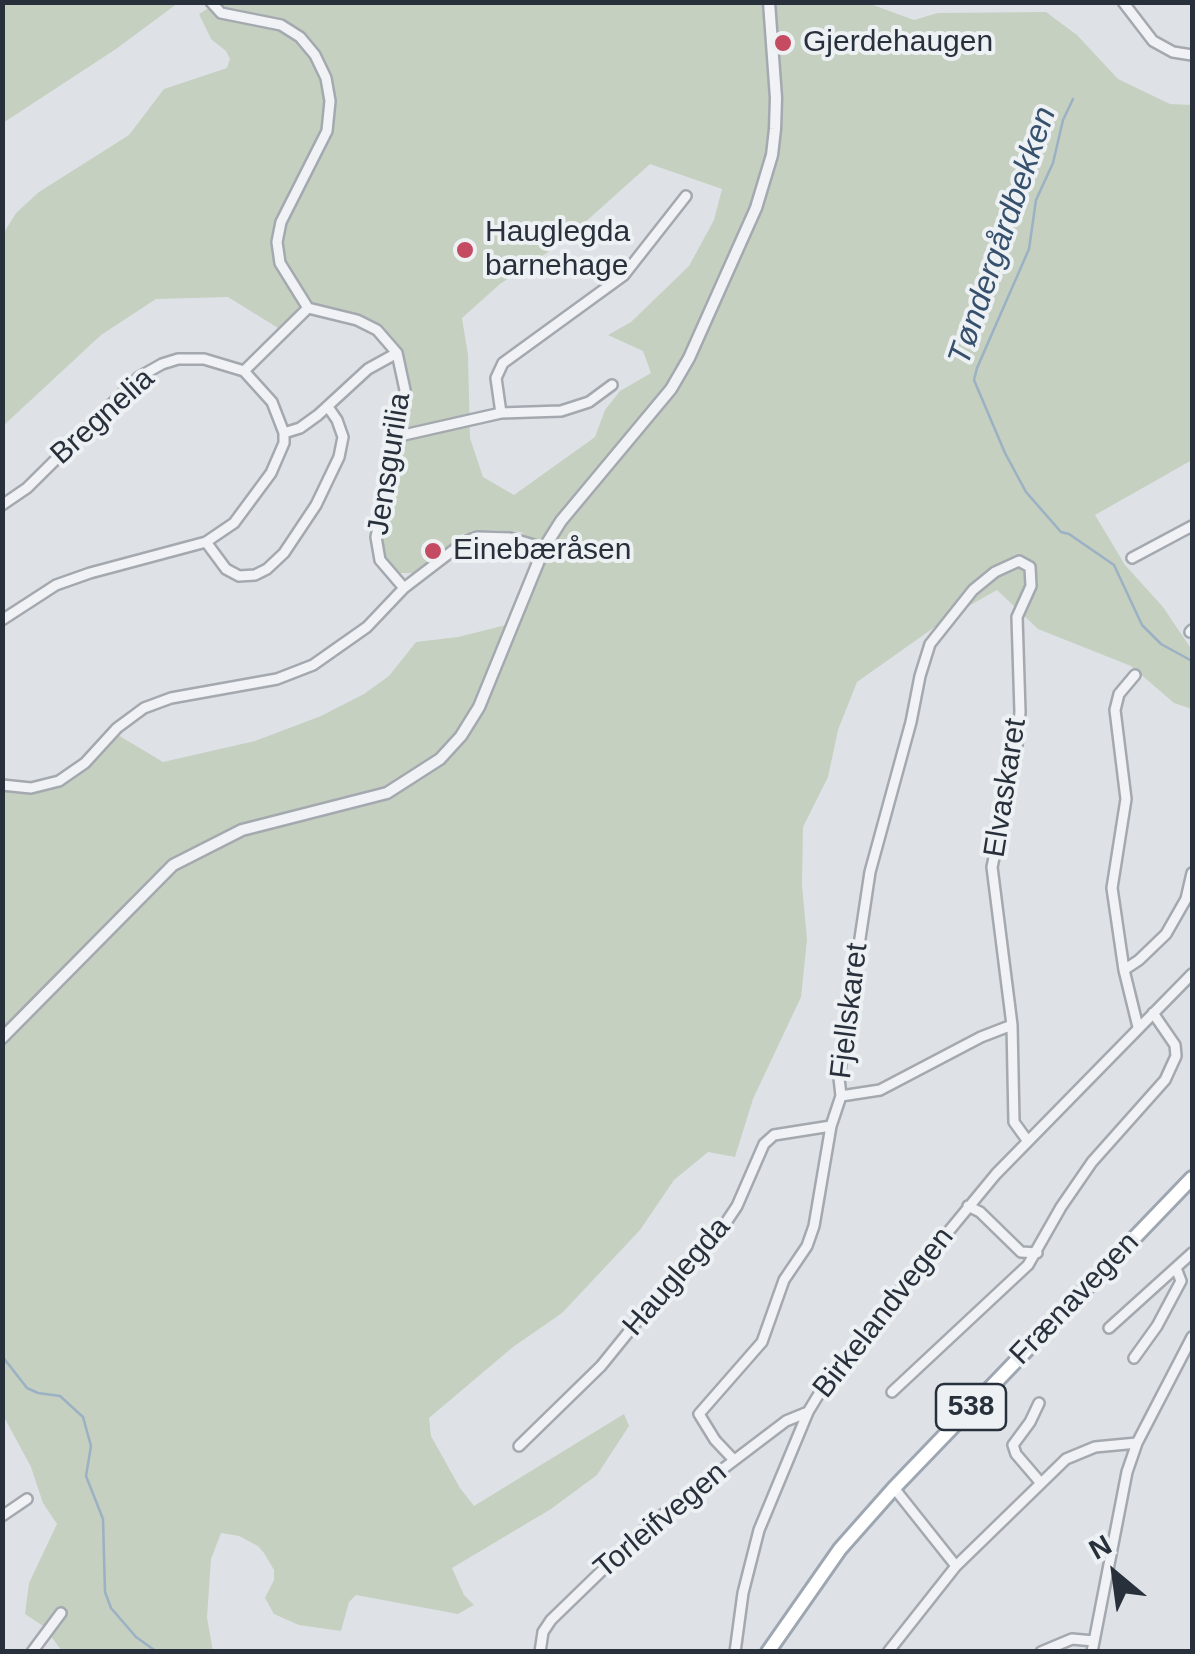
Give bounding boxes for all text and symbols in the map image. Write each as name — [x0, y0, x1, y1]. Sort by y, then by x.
place label: Gjerdehaugen — [803, 25, 993, 61]
marker: Gjerdehaugen — [772, 32, 794, 54]
water label: Tøndergårdbekken — [941, 102, 1065, 370]
place label: Hauglegda barnehage — [485, 215, 630, 286]
marker: Hauglegda barnehage — [454, 239, 476, 261]
street label: Bregnelia — [44, 361, 162, 473]
street label: Jensgurilia — [361, 390, 419, 538]
place label: Einebæråsen — [453, 533, 631, 569]
marker: Einebæråsen — [422, 540, 444, 562]
street label: Elvaskaret — [977, 716, 1035, 860]
street label: Fjellskaret — [824, 941, 876, 1081]
street label: Hauglegda — [616, 1210, 738, 1344]
street label: Birkelandvegen — [806, 1220, 962, 1406]
street label: Frænavegen — [1003, 1225, 1147, 1373]
road number: 538 — [936, 1384, 1006, 1430]
street label: Torleifvegen — [587, 1455, 735, 1587]
north arrow — [1065, 1524, 1165, 1624]
text: N — [1084, 1529, 1117, 1566]

